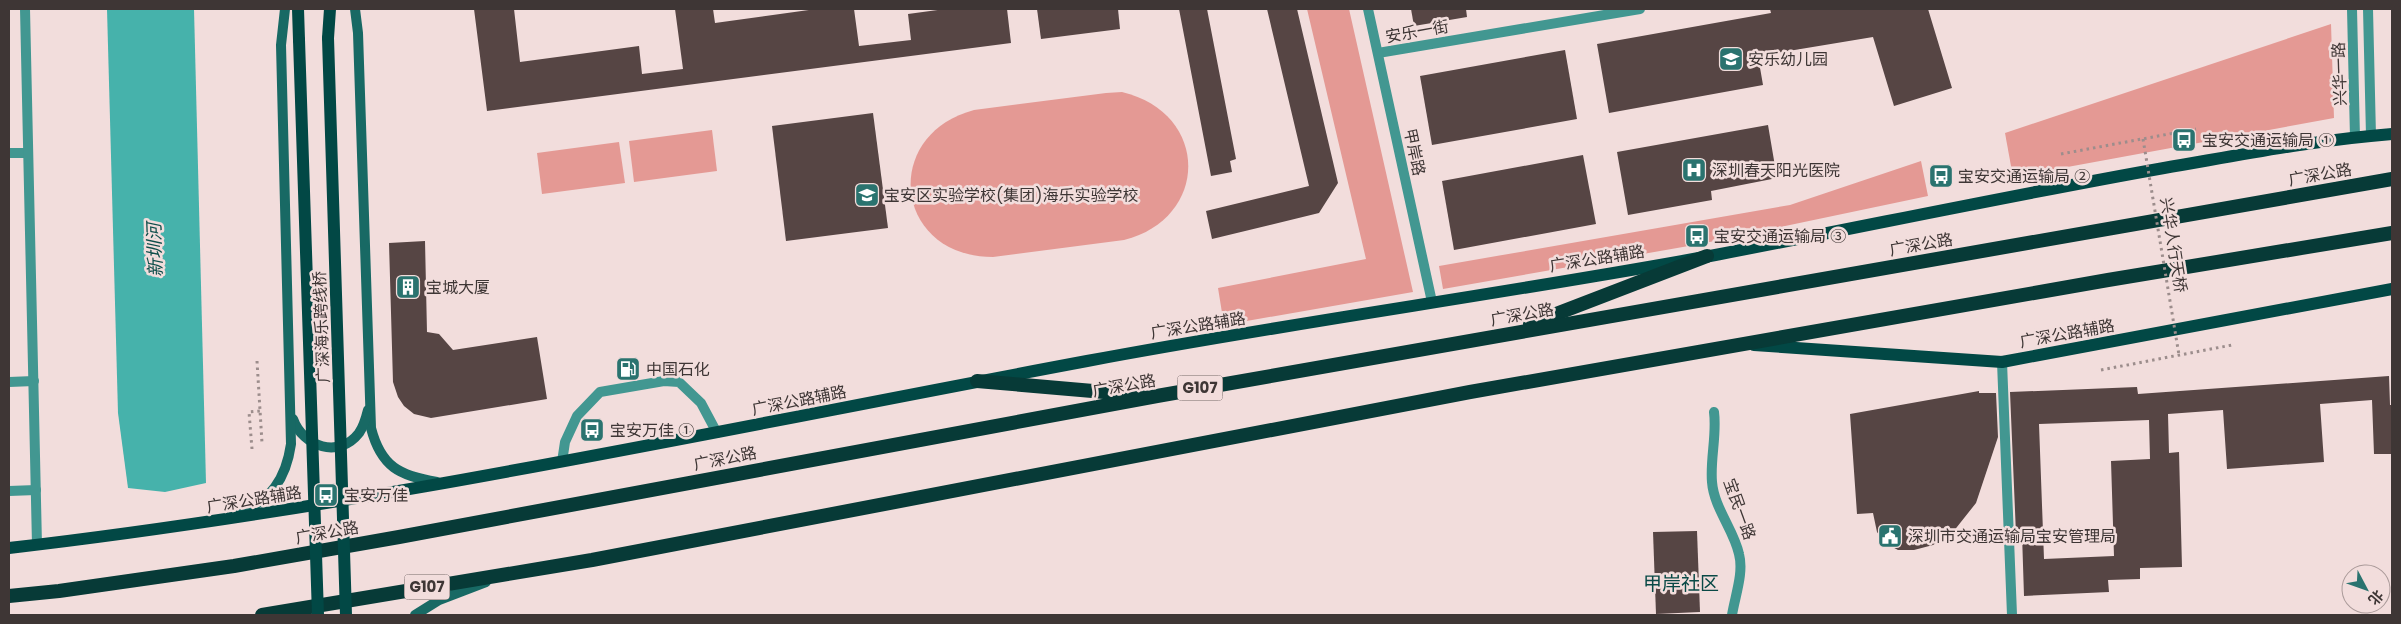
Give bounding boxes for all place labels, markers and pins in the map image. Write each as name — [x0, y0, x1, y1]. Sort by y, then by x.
school or university icon: 安乐幼儿园 — [1718, 46, 1744, 72]
place label: 安乐幼儿园 — [1748, 48, 1828, 71]
bus stop icon: 宝安交通运输局 ① — [2171, 127, 2197, 153]
place label: 宝安交通运输局 ① — [2202, 129, 2334, 152]
hospital icon: 深圳春天阳光医院 — [1681, 157, 1707, 183]
place label: 深圳春天阳光医院 — [1712, 159, 1840, 182]
bus stop icon: 宝安交通运输局 ② — [1928, 163, 1954, 189]
place label: 宝安交通运输局 ② — [1958, 165, 2090, 188]
school or university icon: 宝安区实验学校(集团)海乐实验学校 — [854, 182, 880, 208]
place label: 宝安区实验学校(集团)海乐实验学校 — [884, 184, 1139, 207]
bus stop icon: 宝安交通运输局 ③ — [1684, 223, 1710, 249]
place label: 宝安交通运输局 ③ — [1714, 225, 1846, 248]
building icon: 宝城大厦 — [395, 274, 421, 300]
place label: 宝城大厦 — [426, 276, 490, 299]
fuel station icon: 中国石化 — [615, 356, 641, 382]
place label: 中国石化 — [646, 358, 710, 381]
bus stop icon: 宝安万佳 ① — [579, 417, 605, 443]
place label: 宝安万佳 ① — [610, 419, 694, 442]
bus stop icon: 宝安万佳 — [313, 482, 339, 508]
place label: 宝安万佳 — [344, 484, 408, 507]
public building icon: 深圳市交通运输局宝安管理局 — [1877, 523, 1903, 549]
place label: 深圳市交通运输局宝安管理局 — [1908, 525, 2116, 548]

